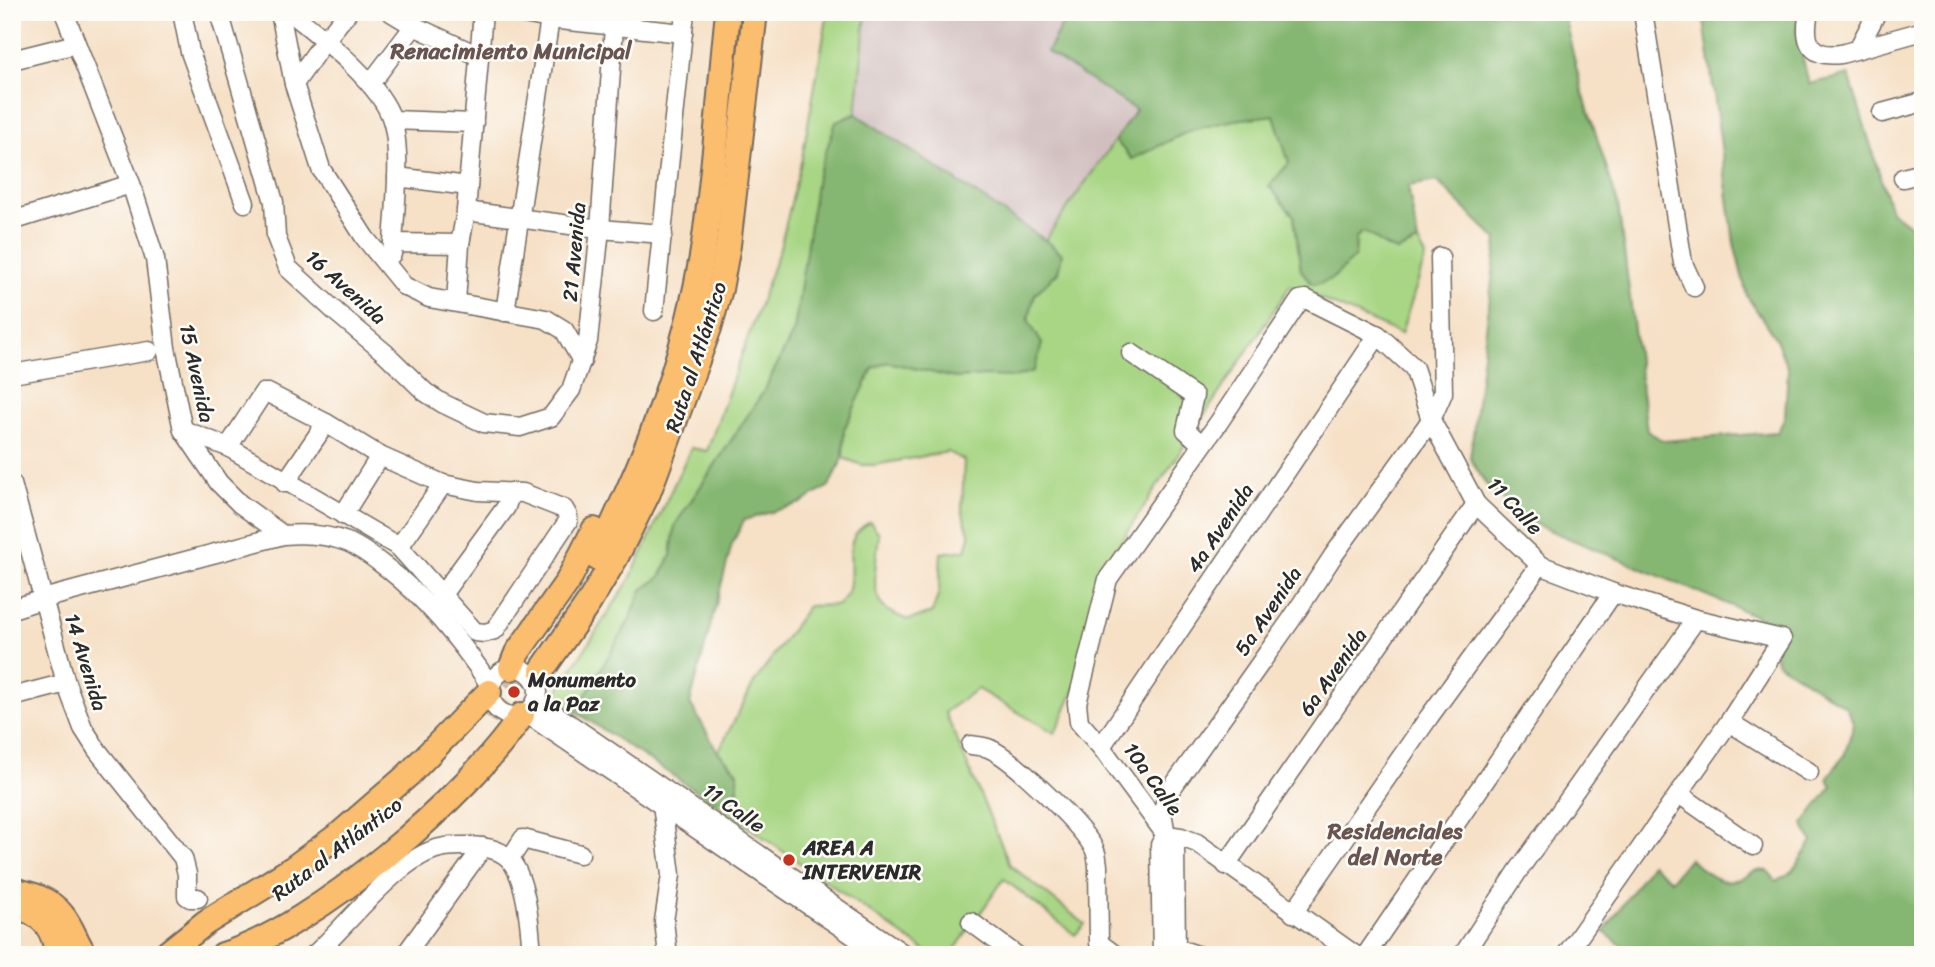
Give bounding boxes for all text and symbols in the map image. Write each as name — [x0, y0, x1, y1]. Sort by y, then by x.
district label: Renacimiento Municipal — [389, 31, 633, 72]
street label: 21 Avenida — [551, 200, 597, 303]
street label: 16 Avenida — [296, 240, 396, 335]
street label: Ruta al Atlántico — [654, 276, 738, 437]
street label: 15 Avenida — [168, 320, 226, 426]
street label: 11 Calle — [1477, 467, 1553, 545]
street label: 4a Avenida — [1176, 475, 1265, 581]
street label: 5a Avenida — [1224, 558, 1312, 664]
street label: 14 Avenida — [53, 608, 119, 716]
street label: 6a Avenida — [1288, 619, 1378, 724]
place label: Monumento a la Paz — [527, 661, 636, 723]
marker: Monumento a la Paz — [506, 684, 522, 700]
street label: 10a Calle — [1113, 734, 1193, 824]
street label: 11 Calle — [694, 772, 774, 844]
street label: Ruta al Atlántico — [263, 786, 411, 911]
district label: Residenciales del Norte — [1327, 811, 1463, 878]
place label: AREA A INTERVENIR — [802, 829, 921, 891]
marker: AREA A INTERVENIR — [781, 852, 797, 868]

